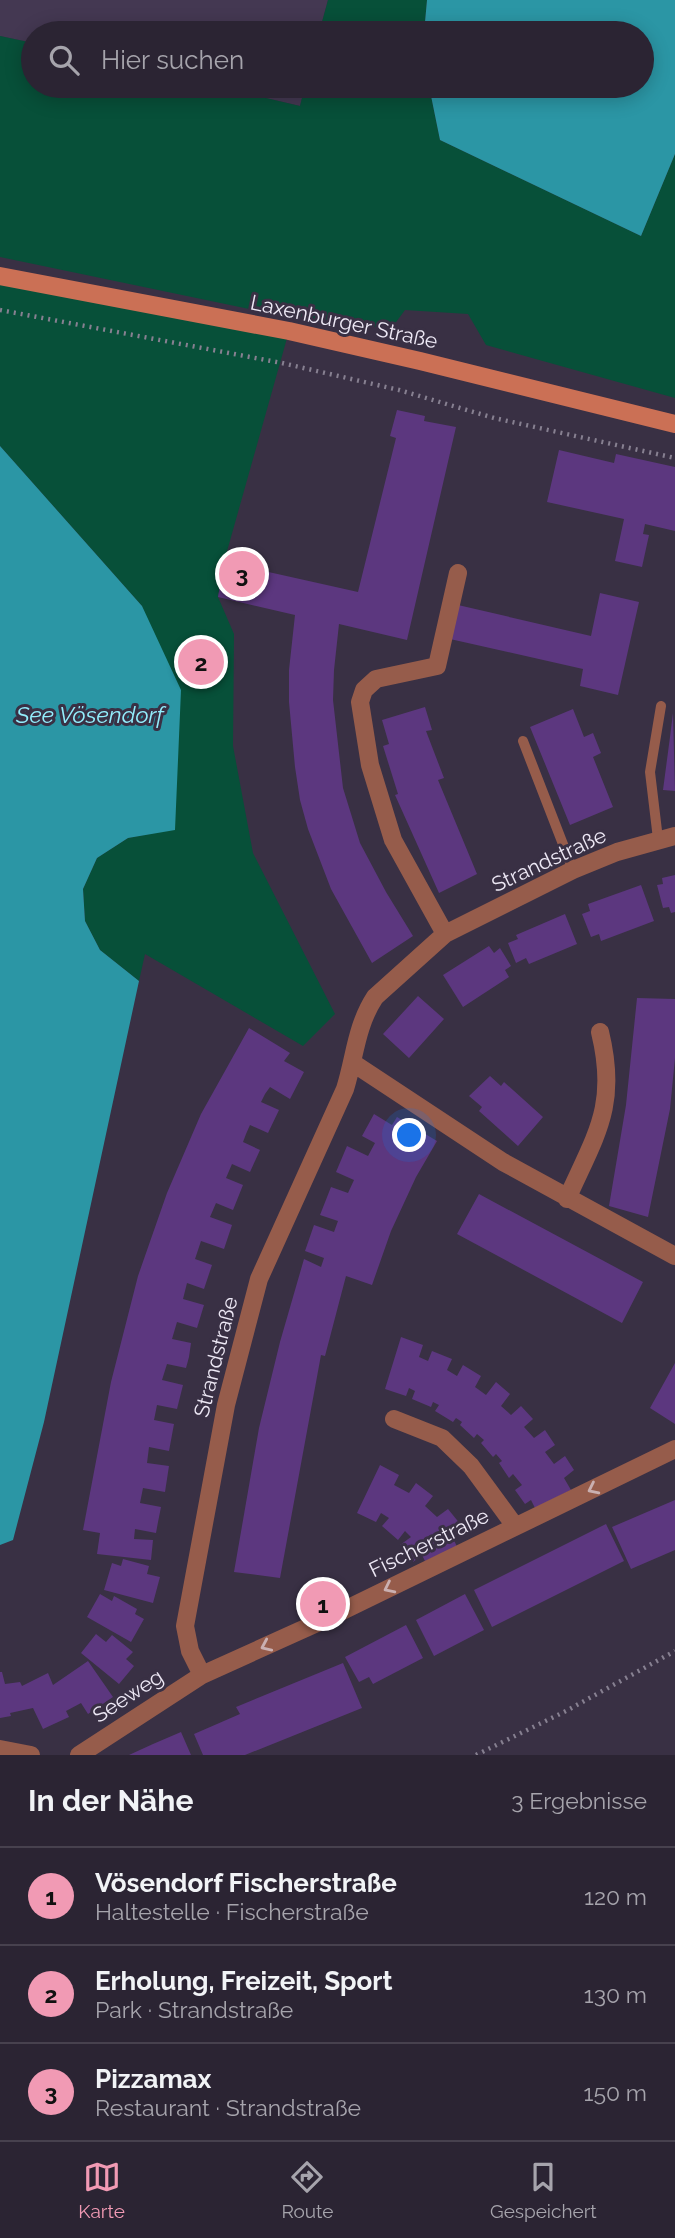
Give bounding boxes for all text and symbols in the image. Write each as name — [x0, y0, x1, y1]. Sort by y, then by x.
search box — [21, 21, 654, 98]
icon: search — [45, 41, 83, 79]
text: Hier suchen — [101, 45, 244, 75]
street label: Laxenburger Straße — [248, 289, 440, 354]
pin: 3 — [219, 548, 265, 600]
pin: 2 — [178, 636, 224, 688]
water label: See Vösendorf — [15, 701, 166, 728]
street label: Strandstraße — [488, 822, 610, 897]
your location — [392, 1118, 426, 1152]
street label: Strandstraße — [188, 1294, 243, 1420]
one-way arrow — [588, 1480, 600, 1494]
street label: Fischerstraße — [365, 1503, 493, 1582]
pin: 1 — [300, 1578, 346, 1630]
one-way arrow — [384, 1580, 396, 1594]
one-way arrow — [261, 1638, 273, 1652]
street label: Seeweg — [88, 1664, 168, 1728]
text: In der Nähe — [28, 1783, 193, 1818]
text: 3 Ergebnisse — [511, 1787, 647, 1814]
text: Vösendorf Fischerstraße — [95, 1868, 397, 1898]
text: 1 — [45, 1883, 57, 1910]
text: 120 m — [584, 1883, 647, 1910]
text: Haltestelle · Fischerstraße — [95, 1898, 369, 1925]
text: Erholung, Freizeit, Sport — [95, 1966, 392, 1996]
text: 2 — [45, 1981, 57, 2008]
text: 130 m — [584, 1981, 647, 2008]
text: Park · Strandstraße — [95, 1996, 293, 2023]
text: Pizzamax — [95, 2064, 211, 2094]
text: 3 — [45, 2079, 57, 2106]
text: 150 m — [584, 2079, 647, 2106]
text: Restaurant · Strandstraße — [95, 2094, 361, 2121]
tab: Karte — [78, 2158, 125, 2222]
tab: Route — [281, 2158, 333, 2222]
tab: Gespeichert — [490, 2158, 597, 2222]

